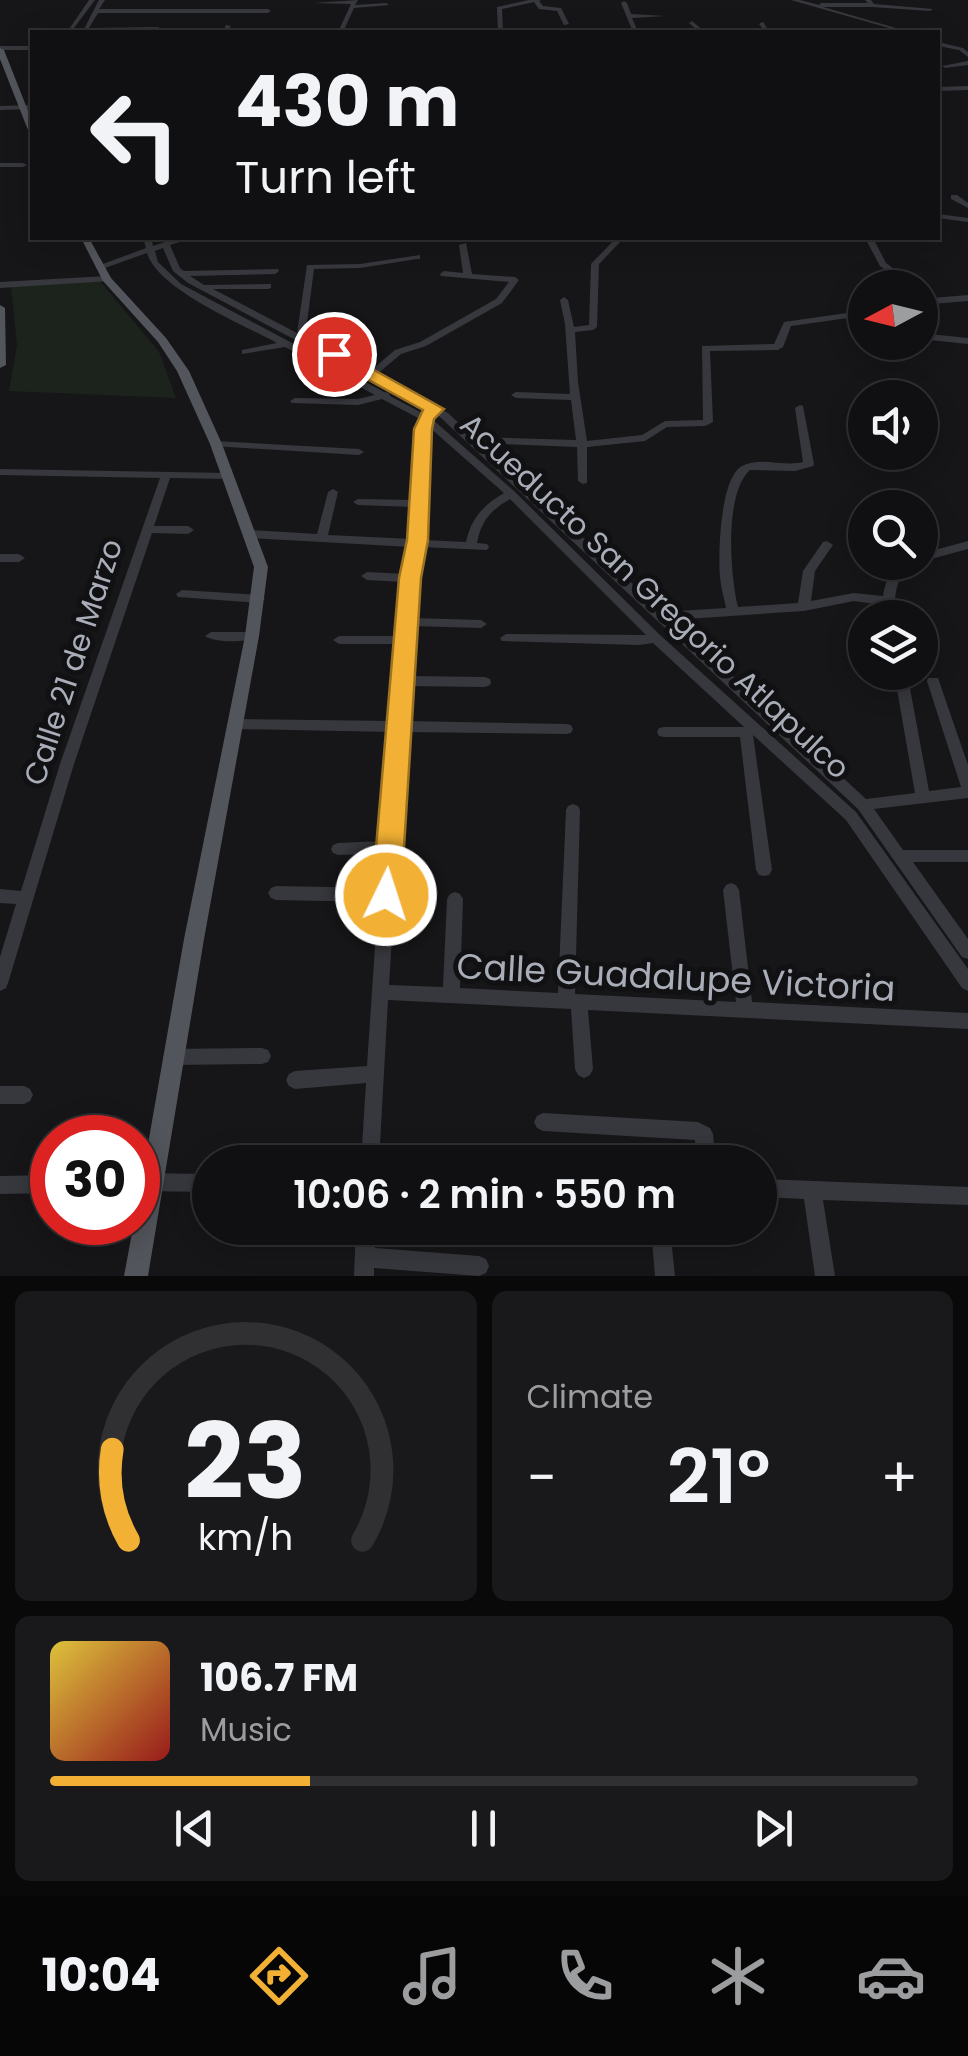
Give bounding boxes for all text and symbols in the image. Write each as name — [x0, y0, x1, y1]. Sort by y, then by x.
text: 430 m — [235, 52, 459, 151]
icon: left — [70, 70, 200, 200]
text: Turn left — [235, 146, 416, 209]
north arrow — [848, 270, 938, 360]
map controls — [848, 270, 938, 690]
pin — [292, 312, 377, 397]
icon: arrive — [307, 327, 362, 382]
button: sound — [848, 380, 938, 470]
street label: Acueducto San Gregorio Atlapulco — [451, 403, 859, 789]
button: search — [848, 490, 938, 580]
street label: Calle 21 de Marzo — [13, 533, 133, 791]
button: layers — [848, 600, 938, 690]
position arrow — [334, 843, 438, 947]
street label: Calle Guadalupe Victoria — [455, 941, 897, 1013]
speed limit sign: 30 — [30, 1115, 160, 1245]
text: 10:06 · 2 min · 550 m — [293, 1168, 676, 1221]
text: Climate — [527, 1374, 653, 1419]
text: 23 — [185, 1389, 307, 1534]
text: 21° — [667, 1424, 770, 1529]
text: − — [527, 1439, 557, 1516]
text: + — [880, 1439, 918, 1516]
text: km/h — [198, 1512, 293, 1563]
text: 106.7 FM — [200, 1651, 358, 1704]
text: Music — [200, 1707, 292, 1752]
icon: previous — [167, 1801, 222, 1856]
icon: pause — [456, 1801, 511, 1856]
icon: next — [746, 1801, 801, 1856]
icon: directions — [244, 1941, 314, 2011]
icon: music — [397, 1941, 467, 2011]
icon: phone — [550, 1941, 620, 2011]
icon: climate — [703, 1941, 773, 2011]
icon: car — [856, 1941, 926, 2011]
text: 10:04 — [42, 1944, 160, 2007]

